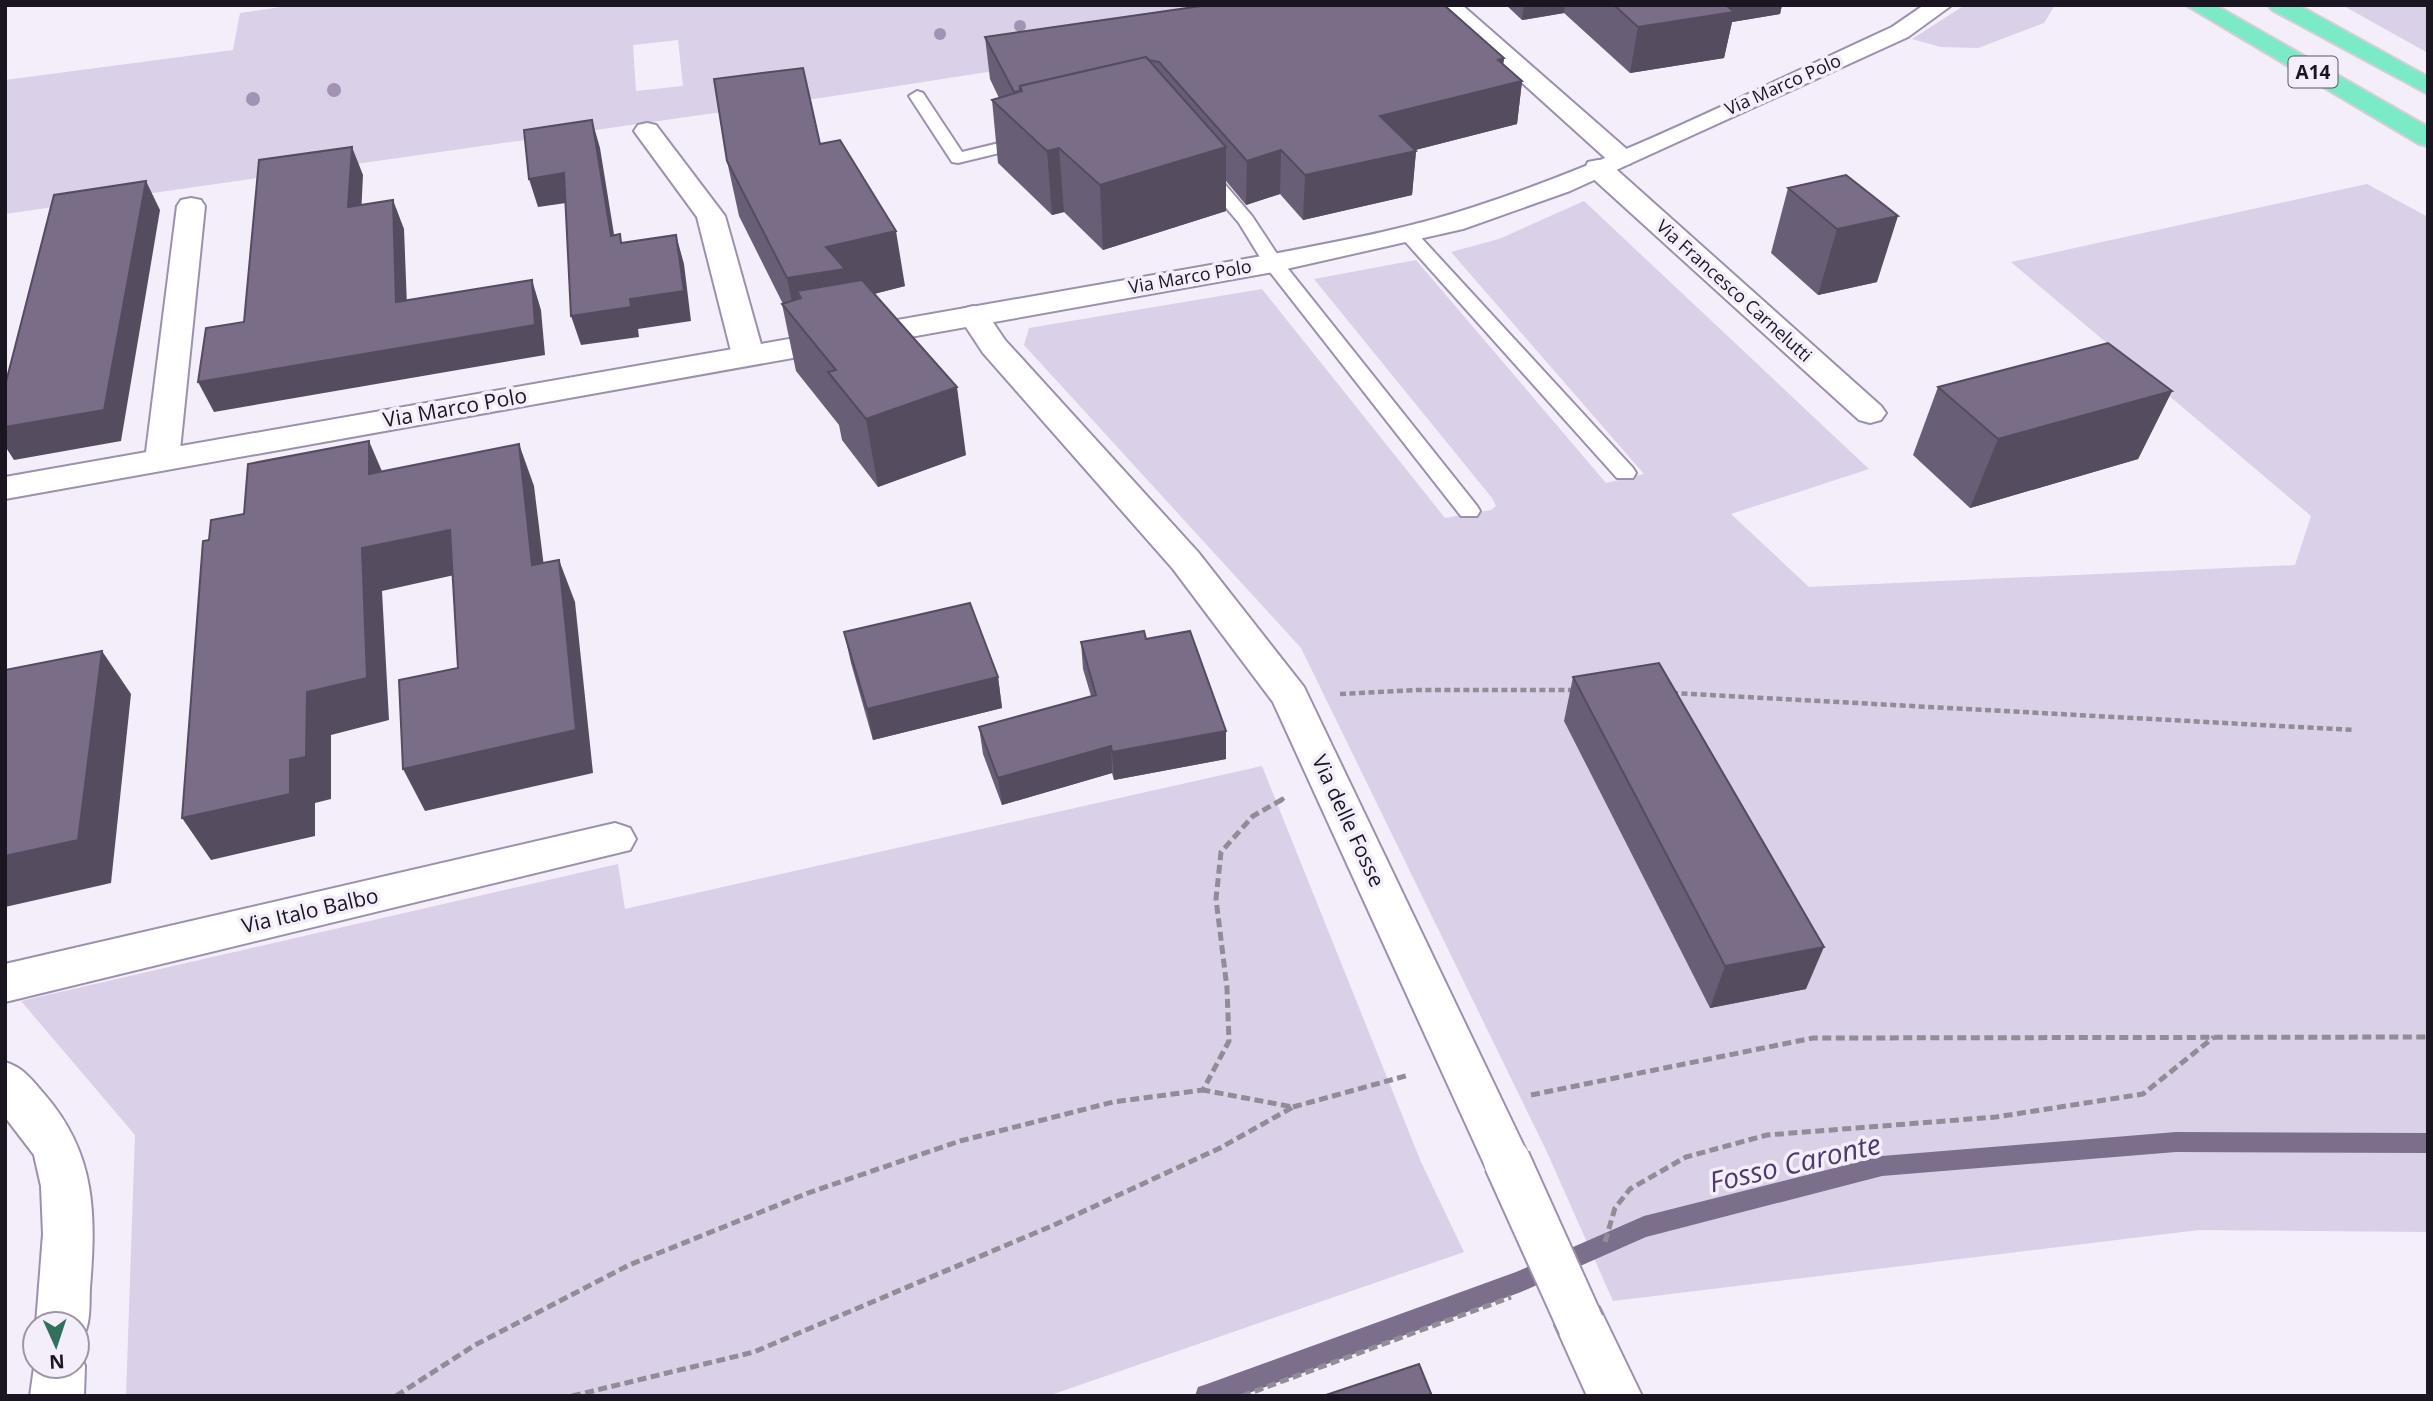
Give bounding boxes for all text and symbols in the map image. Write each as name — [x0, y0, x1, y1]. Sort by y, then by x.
street label: Via Marco Polo — [1721, 48, 1844, 120]
road number: A14 — [2288, 57, 2338, 88]
street label: Via Francesco Carnelutti — [1652, 214, 1818, 367]
street label: Via Marco Polo — [1126, 253, 1253, 299]
street label: Via Marco Polo — [381, 381, 529, 433]
street label: Via delle Fosse — [1306, 750, 1392, 891]
street label: Via Italo Balbo — [239, 881, 381, 939]
water label: Fosso Caronte — [1705, 1124, 1884, 1200]
north arrow — [21, 1310, 91, 1380]
text: N — [48, 1349, 65, 1375]

